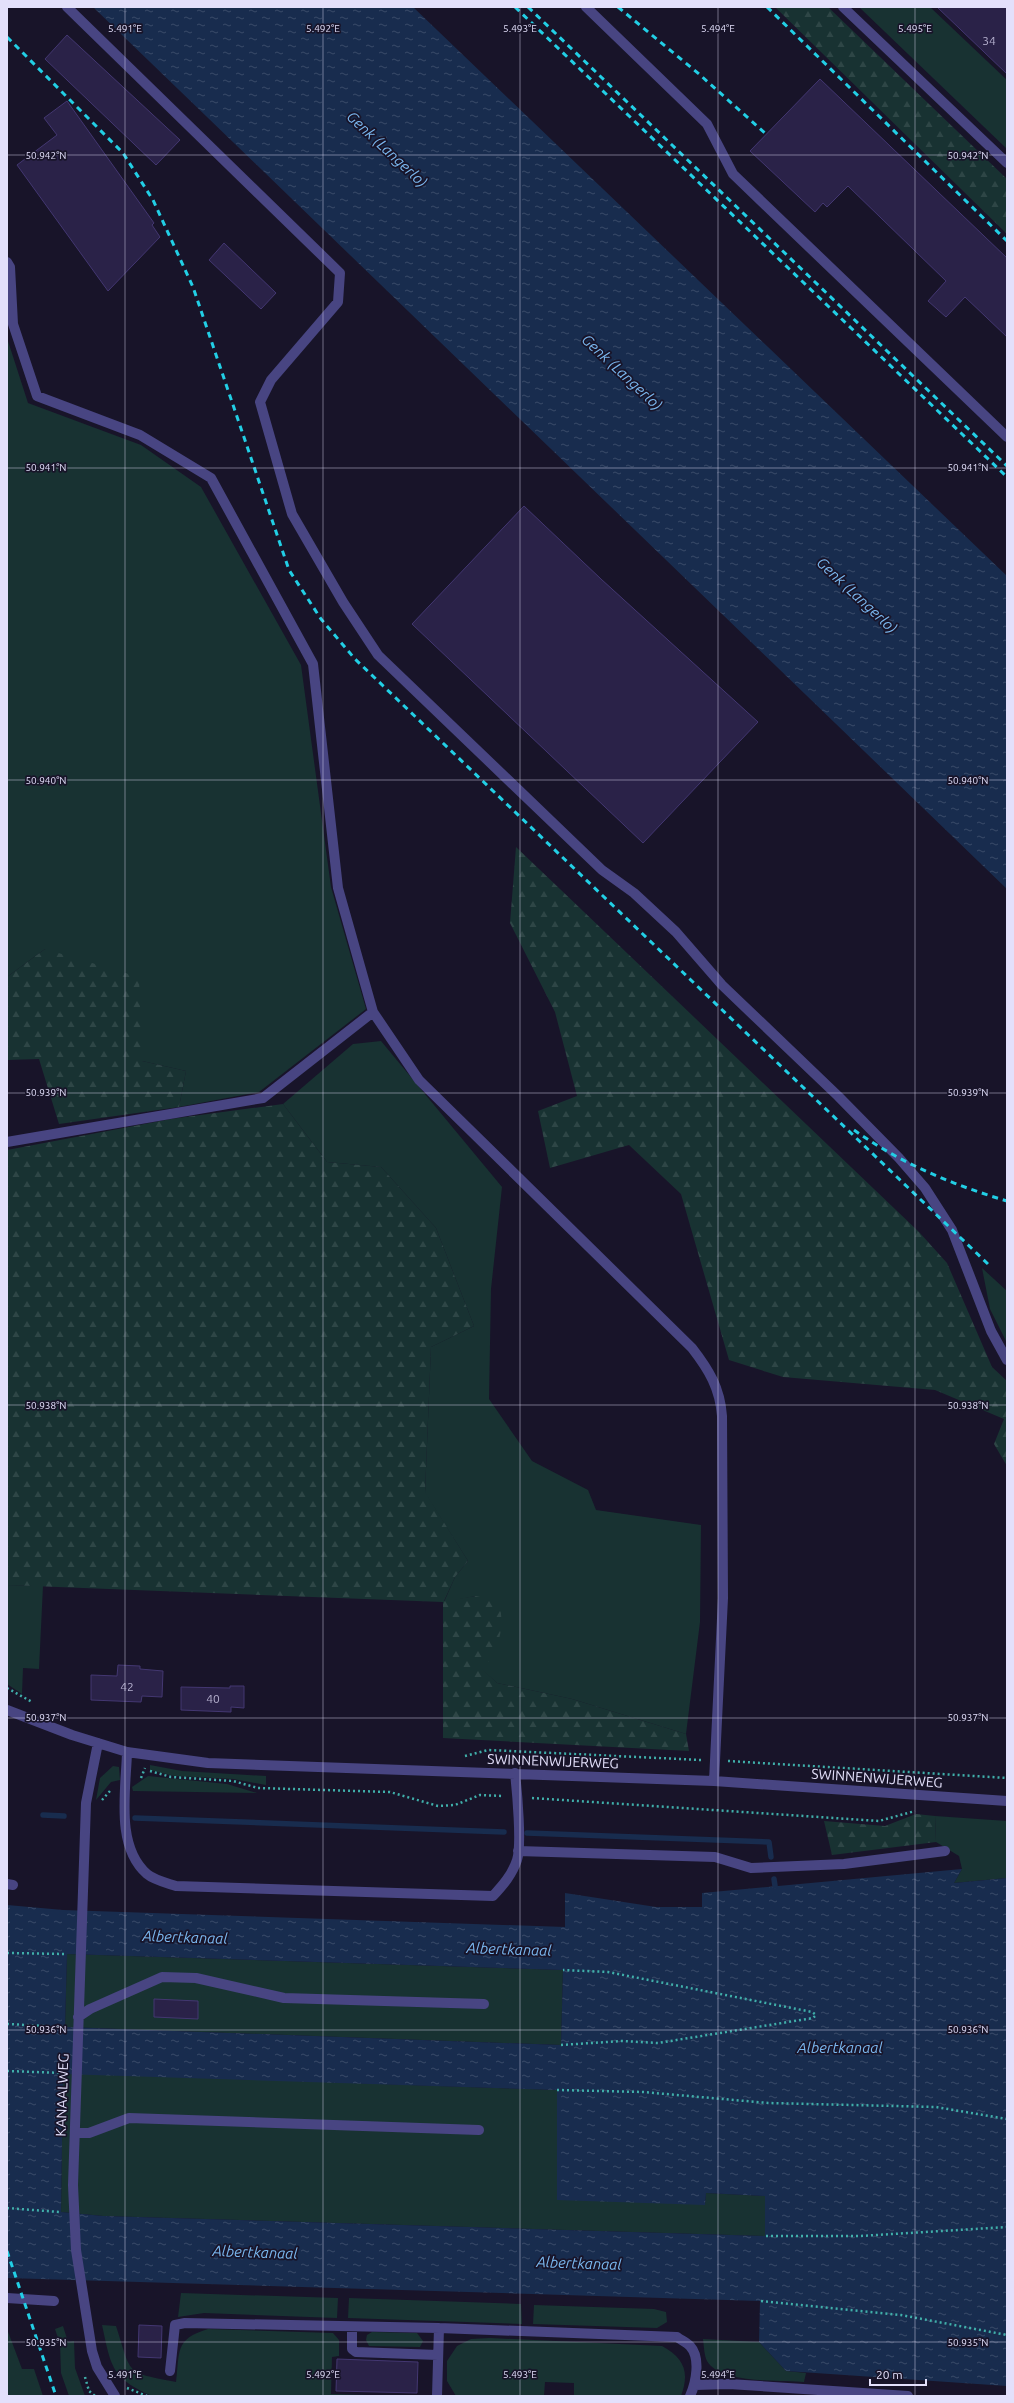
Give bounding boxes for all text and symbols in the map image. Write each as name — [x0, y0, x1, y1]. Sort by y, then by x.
text: 5.491°E — [108, 23, 142, 34]
text: 5.492°E — [306, 23, 340, 34]
text: 5.493°E — [503, 23, 537, 34]
text: 5.494°E — [701, 23, 735, 34]
text: 5.495°E — [898, 23, 932, 34]
house number: 34 — [982, 34, 996, 47]
water label: Genk (Langerlo) — [343, 108, 431, 191]
text: 50.942°N — [25, 150, 67, 161]
text: 50.942°N — [947, 150, 989, 161]
water label: Genk (Langerlo) — [578, 331, 666, 414]
text: 50.941°N — [25, 462, 67, 473]
text: 50.941°N — [947, 462, 989, 473]
water label: Genk (Langerlo) — [813, 554, 901, 637]
text: 50.940°N — [25, 775, 67, 786]
text: 50.940°N — [947, 775, 989, 786]
text: 50.939°N — [25, 1087, 67, 1098]
text: 50.939°N — [947, 1087, 989, 1098]
text: 50.938°N — [25, 1400, 67, 1411]
text: 50.938°N — [947, 1400, 989, 1411]
house number: 42 — [120, 1680, 134, 1693]
house number: 40 — [206, 1692, 220, 1705]
text: 50.937°N — [25, 1712, 67, 1723]
text: 50.937°N — [947, 1712, 989, 1723]
street label: SWINNENWIJERWEG — [487, 1751, 619, 1771]
street label: SWINNENWIJERWEG — [811, 1765, 943, 1791]
water label: Albertkanaal — [141, 1927, 229, 1947]
water label: Albertkanaal — [465, 1939, 553, 1959]
text: 50.936°N — [25, 2024, 67, 2035]
text: 50.936°N — [947, 2024, 989, 2035]
water label: Albertkanaal — [796, 2039, 883, 2056]
street label: KANAALWEG — [53, 2053, 71, 2137]
water label: Albertkanaal — [211, 2242, 299, 2262]
water label: Albertkanaal — [535, 2253, 623, 2273]
text: 50.935°N — [25, 2337, 67, 2348]
text: 50.935°N — [947, 2337, 989, 2348]
scale bar — [870, 2361, 926, 2387]
text: 20 m — [876, 2368, 903, 2381]
text: 5.491°E — [108, 2369, 142, 2380]
text: 5.492°E — [306, 2369, 340, 2380]
text: 5.493°E — [503, 2369, 537, 2380]
text: 5.494°E — [701, 2369, 735, 2380]

